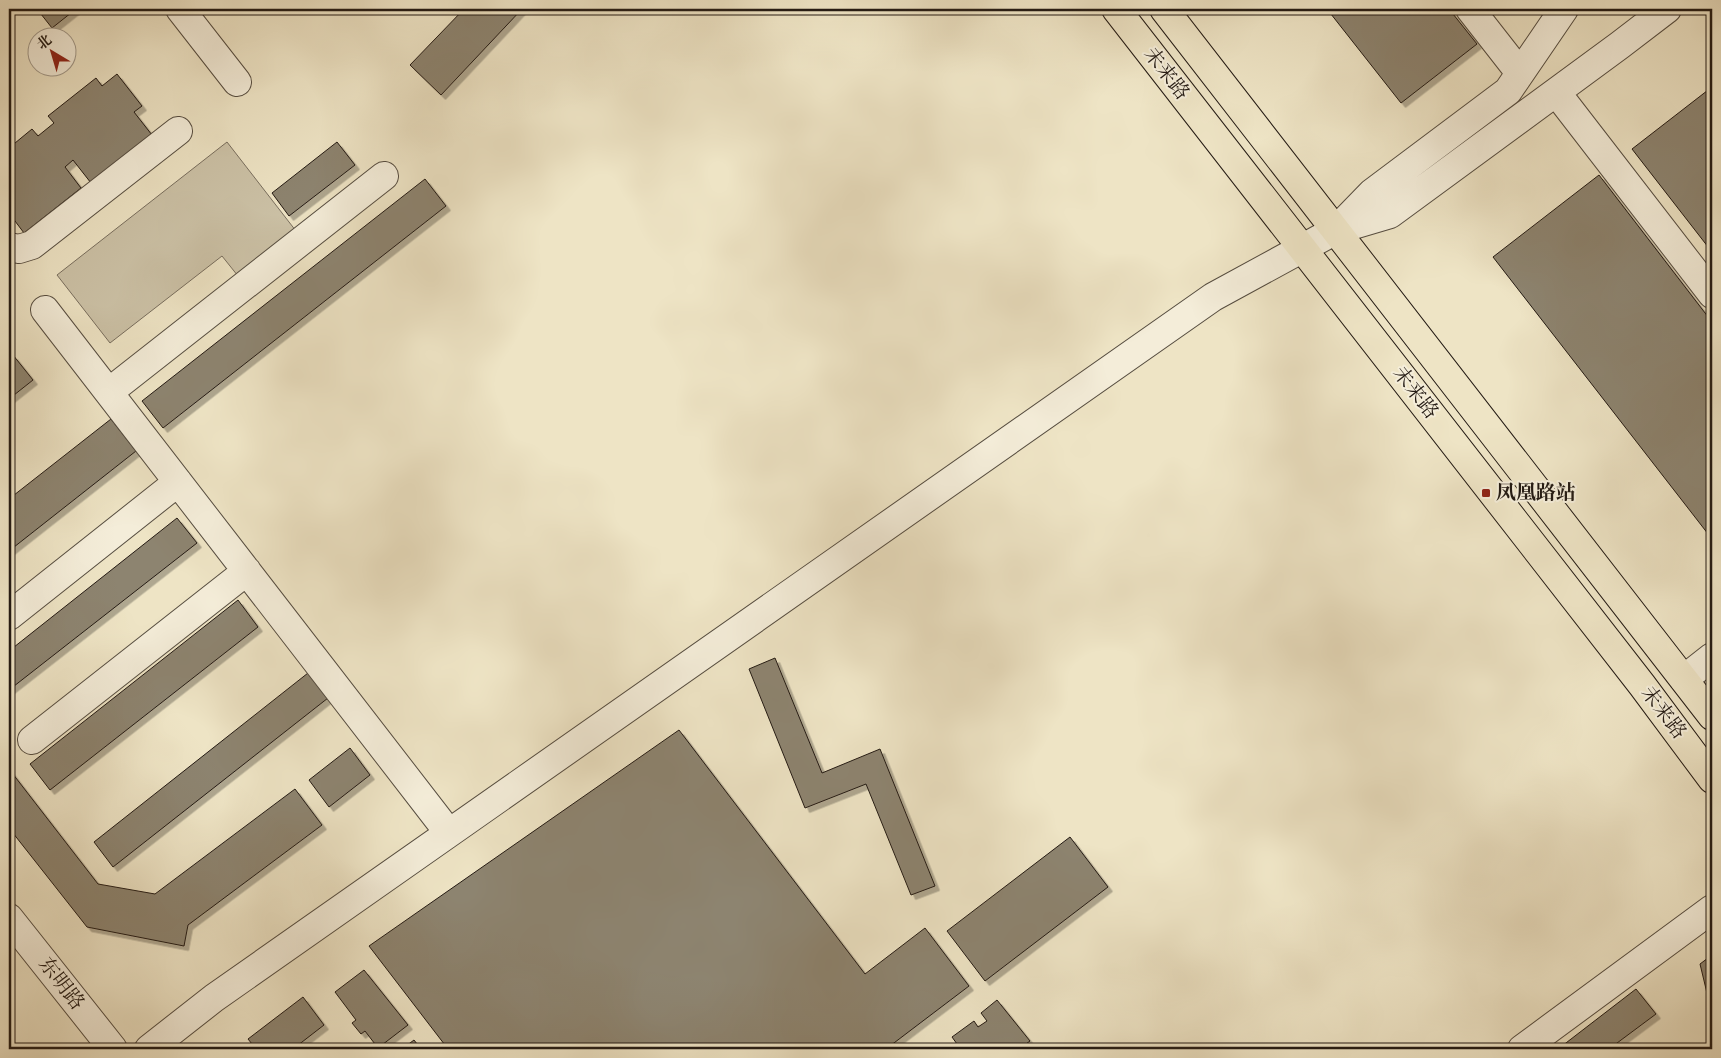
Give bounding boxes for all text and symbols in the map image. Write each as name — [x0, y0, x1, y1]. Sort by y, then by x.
north arrow — [28, 28, 78, 78]
text: 北 — [34, 31, 56, 54]
street label: 未来路 — [1138, 43, 1194, 105]
street label: 未来路 — [1387, 362, 1443, 424]
place label: 凤凰路站 — [1496, 481, 1576, 506]
marker: 凤凰路站 — [1480, 487, 1492, 499]
street label: 未来路 — [1635, 682, 1691, 744]
street label: 东明路 — [33, 953, 89, 1015]

